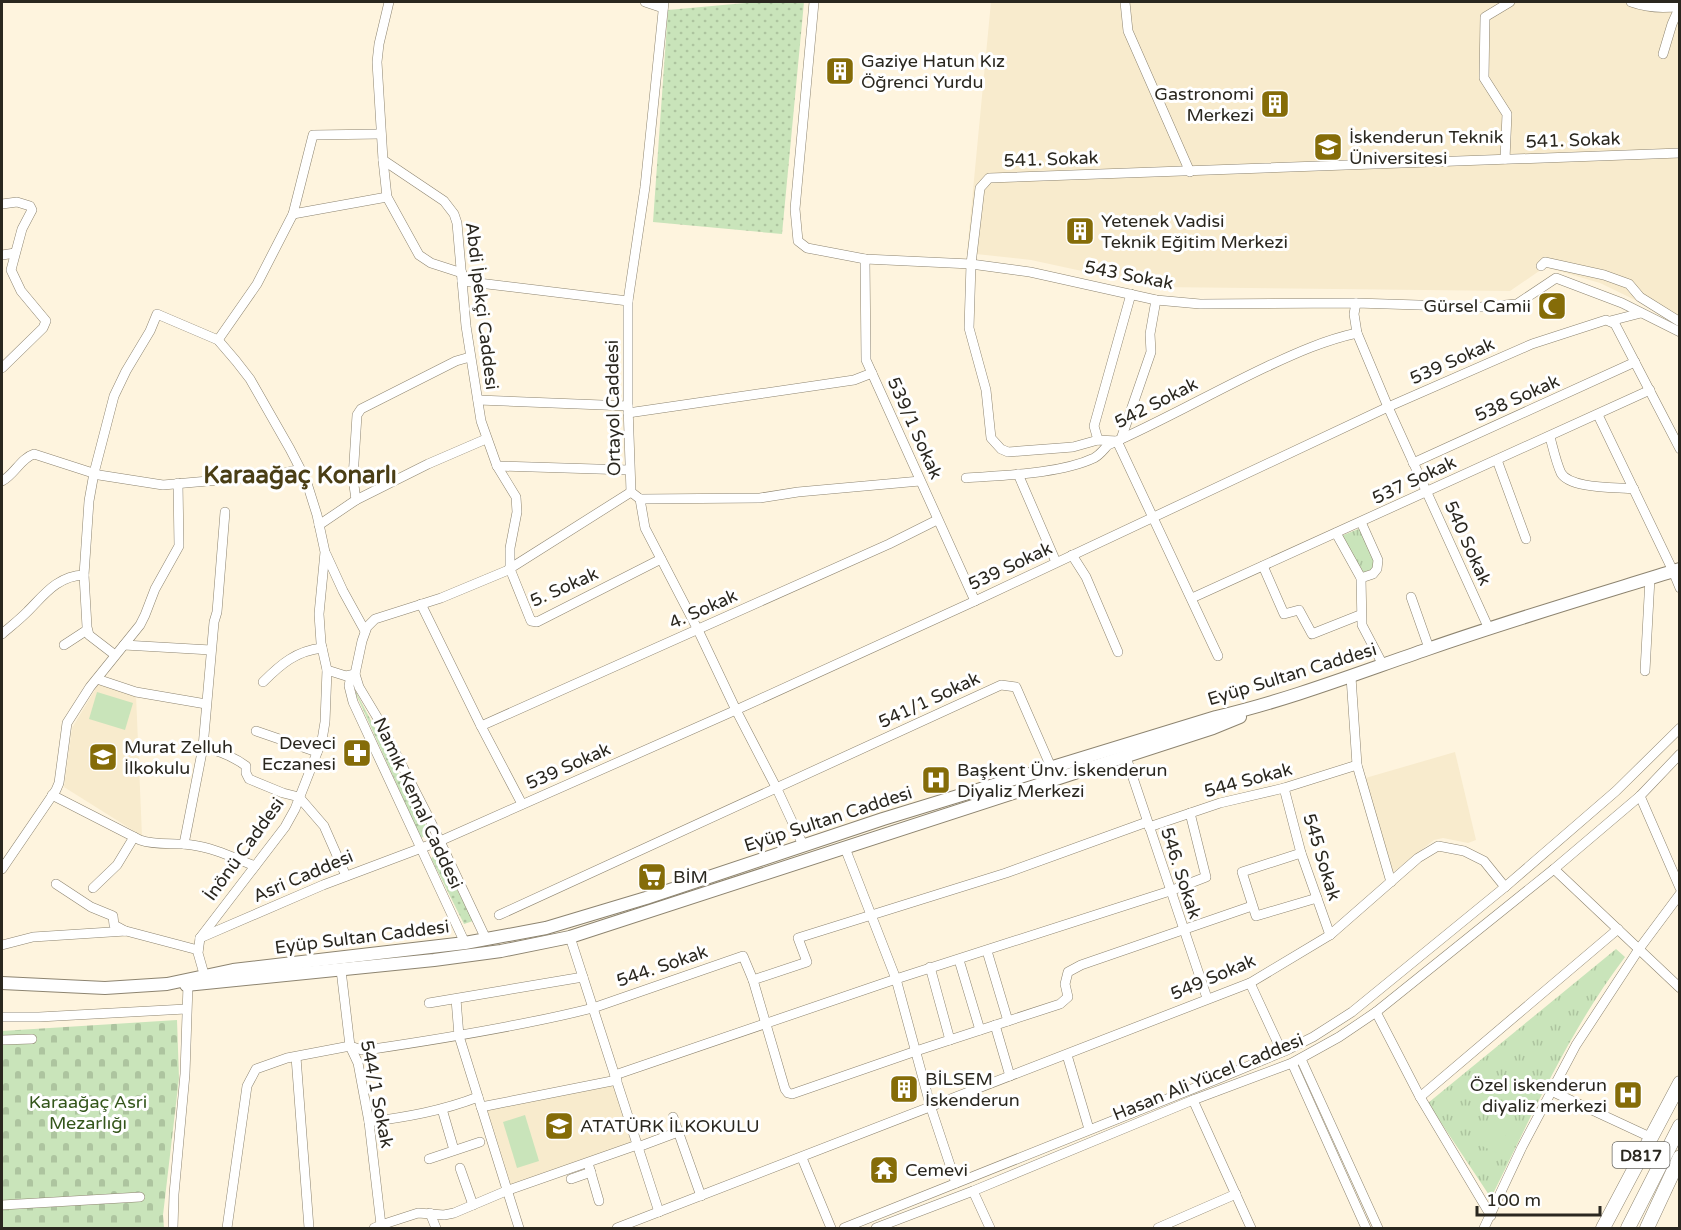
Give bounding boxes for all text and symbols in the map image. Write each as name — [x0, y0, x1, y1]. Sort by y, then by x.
place label: Gaziye Hatun Kız Öğrenci Yurdu — [861, 50, 1005, 93]
building icon: Gaziye Hatun Kız Öğrenci Yurdu — [824, 55, 856, 87]
place label: Gastronomi Merkezi — [1154, 83, 1254, 126]
building icon: Gastronomi Merkezi — [1259, 88, 1291, 120]
place label: İskenderun Teknik Üniversitesi — [1349, 126, 1504, 169]
street label: 541. Sokak — [1525, 127, 1621, 153]
school or university icon: İskenderun Teknik Üniversitesi — [1312, 131, 1344, 163]
street label: 541. Sokak — [1003, 146, 1099, 172]
place label: Yetenek Vadisi Teknik Eğitim Merkezi — [1101, 210, 1288, 253]
building icon: Yetenek Vadisi Teknik Eğitim Merkezi — [1064, 215, 1096, 247]
street label: Abdi İpekçi Caddesi — [461, 221, 503, 391]
street label: 543 Sokak — [1083, 256, 1176, 294]
mosque icon: Gürsel Camii — [1536, 290, 1568, 322]
place label: Gürsel Camii — [1423, 295, 1531, 317]
street label: 539 Sokak — [1406, 333, 1498, 389]
street label: Ortayol Caddesi — [601, 340, 625, 476]
street label: 538 Sokak — [1471, 370, 1563, 426]
street label: 542 Sokak — [1111, 373, 1201, 433]
street label: 539/1 Sokak — [883, 374, 947, 483]
street label: 537 Sokak — [1368, 451, 1460, 509]
district label: Karaağaç Konarlı — [203, 461, 397, 490]
street label: 540 Sokak — [1440, 497, 1496, 589]
street label: 539 Sokak — [964, 537, 1056, 595]
street label: 5. Sokak — [527, 562, 602, 612]
street label: 4. Sokak — [666, 584, 741, 634]
street label: Eyüp Sultan Caddesi — [1205, 638, 1379, 710]
street label: 541/1 Sokak — [875, 667, 983, 733]
street label: Namık Kemal Caddesi — [369, 714, 467, 892]
place label: Deveci Eczanesi — [262, 732, 336, 775]
place label: Murat Zelluh İlkokulu — [124, 736, 233, 779]
pharmacy icon: Deveci Eczanesi — [341, 737, 373, 769]
street label: 539 Sokak — [522, 738, 614, 794]
school or university icon: Murat Zelluh İlkokulu — [87, 741, 119, 773]
street label: 544 Sokak — [1202, 758, 1295, 802]
place label: Başkent Ünv. İskenderun Diyaliz Merkezi — [957, 759, 1167, 802]
hospital icon: Başkent Ünv. İskenderun Diyaliz Merkezi — [920, 764, 952, 796]
street label: Eyüp Sultan Caddesi — [741, 781, 915, 857]
street label: İnönü Caddesi — [199, 793, 289, 905]
street label: 545 Sokak — [1298, 811, 1346, 904]
street label: 546. Sokak — [1156, 824, 1206, 922]
street label: Asri Caddesi — [250, 845, 356, 907]
supermarket icon: BİM — [636, 861, 668, 893]
place label: BİM — [673, 866, 708, 888]
street label: Eyüp Sultan Caddesi — [274, 915, 450, 959]
street label: 544. Sokak — [614, 940, 711, 992]
street label: 549 Sokak — [1167, 949, 1259, 1005]
street label: Hasan Ali Yücel Caddesi — [1109, 1029, 1307, 1125]
street label: 544/1 Sokak — [356, 1038, 398, 1150]
place label: BİLSEM İskenderun — [925, 1068, 1020, 1111]
building icon: BİLSEM İskenderun — [888, 1073, 920, 1105]
place label: Özel iskenderun diyaliz merkezi — [1470, 1074, 1607, 1117]
hospital icon: Özel iskenderun diyaliz merkezi — [1612, 1079, 1644, 1111]
park label: Karaağaç Asri Mezarlığı — [29, 1091, 147, 1134]
school or university icon: ATATÜRK İLKOKULU — [543, 1110, 575, 1142]
place label: ATATÜRK İLKOKULU — [580, 1115, 760, 1137]
road number: D817 — [1612, 1142, 1670, 1168]
temple icon: Cemevi — [868, 1154, 900, 1186]
place label: Cemevi — [905, 1159, 968, 1181]
scale bar — [1477, 1179, 1600, 1217]
text: 100 m — [1486, 1189, 1541, 1211]

